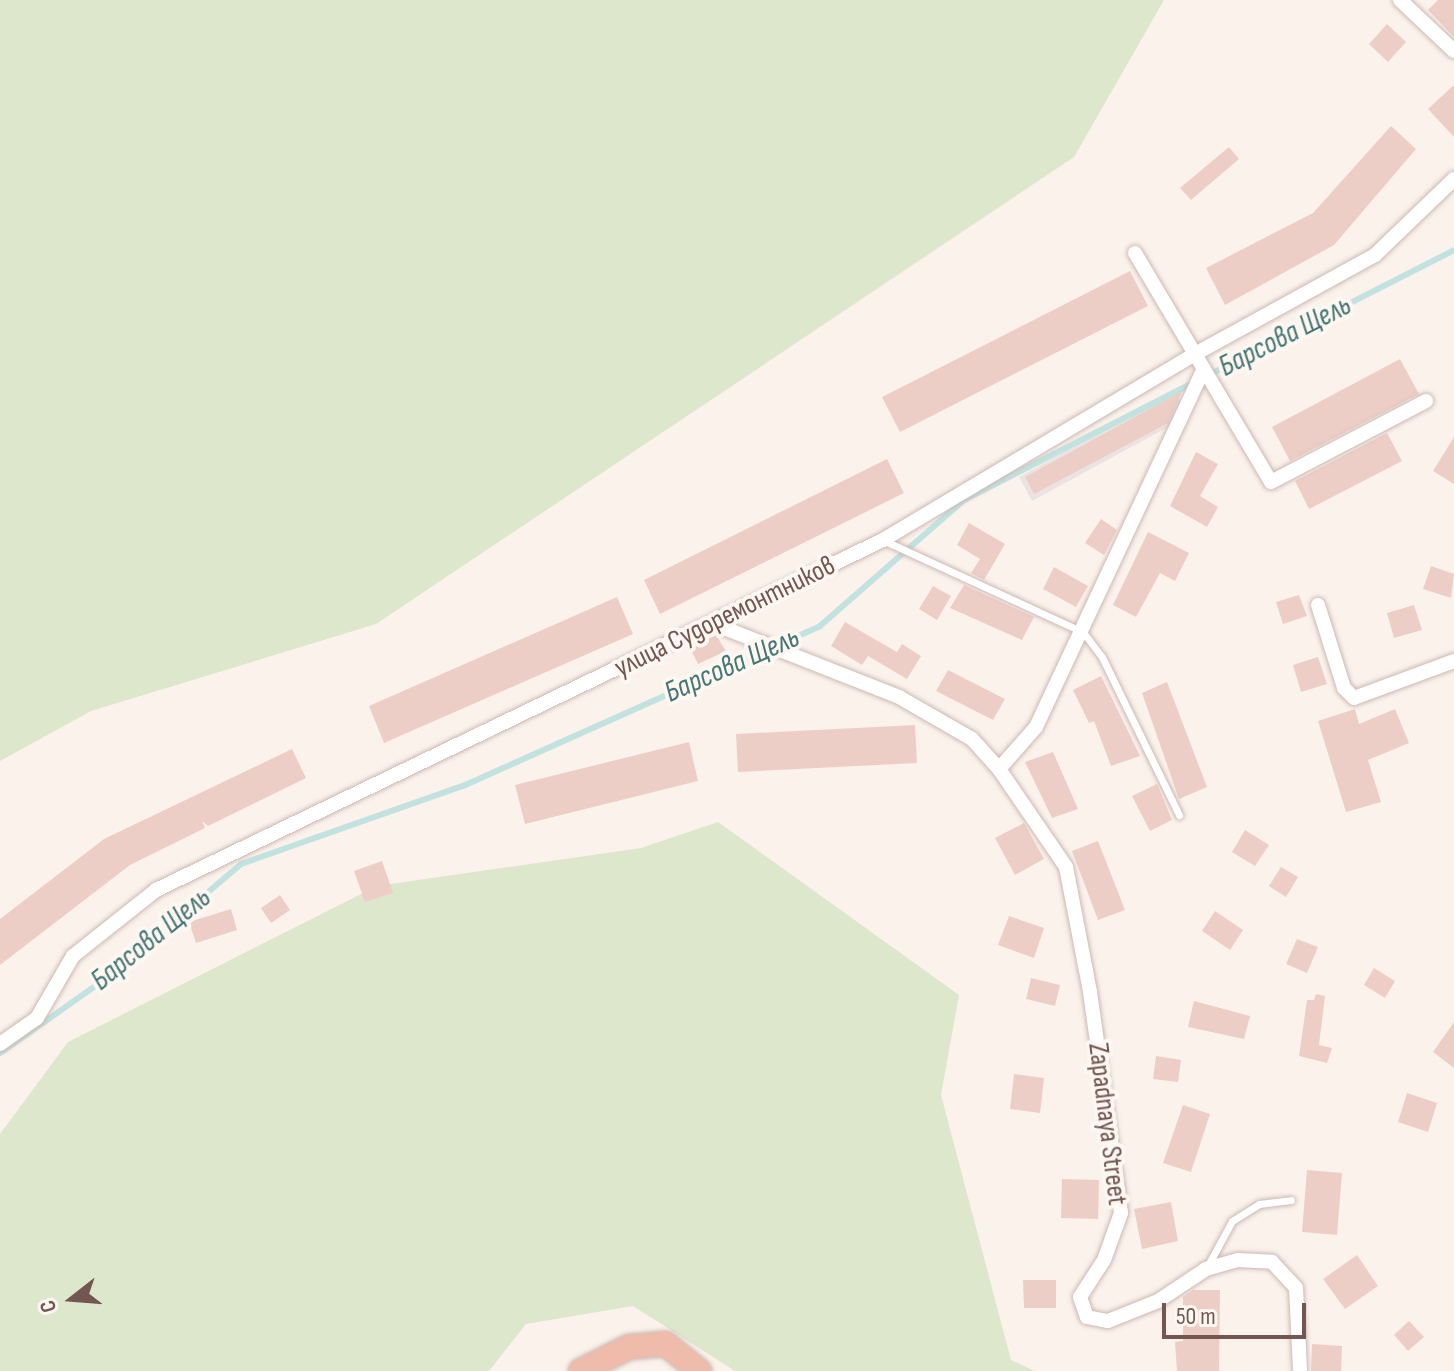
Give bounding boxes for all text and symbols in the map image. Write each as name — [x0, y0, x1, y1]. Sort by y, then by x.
water label: Барсова Щель — [1213, 287, 1357, 385]
street label: улица Судоремонтников — [609, 549, 841, 685]
water label: Барсова Щель — [659, 619, 805, 711]
water label: Барсова Щель — [84, 880, 218, 998]
street label: Zapadnaya Street — [1080, 1041, 1134, 1207]
north arrow — [32, 1259, 112, 1339]
scale bar — [1166, 1287, 1310, 1337]
text: С — [34, 1297, 63, 1316]
text: 50 m — [1176, 1302, 1216, 1331]

